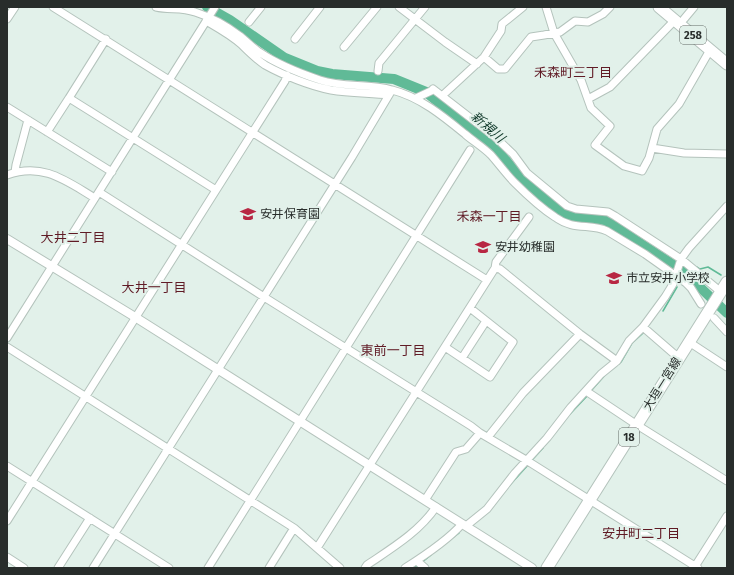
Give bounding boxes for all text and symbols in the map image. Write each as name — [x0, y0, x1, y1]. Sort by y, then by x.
road number: 258 — [680, 26, 706, 44]
district label: 禾森町三丁目 — [534, 65, 612, 80]
water label: 新規川 — [468, 109, 509, 147]
school or university icon: 安井保育園 — [239, 205, 257, 223]
place label: 安井保育園 — [260, 207, 320, 221]
district label: 禾森一丁目 — [456, 209, 522, 224]
district label: 大井二丁目 — [40, 230, 106, 245]
school or university icon: 安井幼稚園 — [474, 238, 492, 256]
place label: 安井幼稚園 — [495, 240, 555, 254]
school or university icon: 市立安井小学校 — [605, 269, 623, 287]
place label: 市立安井小学校 — [626, 271, 710, 285]
district label: 大井一丁目 — [121, 280, 187, 295]
district label: 東前一丁目 — [360, 343, 426, 358]
street label: 大垣一宮線 — [640, 355, 684, 413]
road number: 18 — [619, 428, 639, 446]
district label: 安井町二丁目 — [602, 526, 680, 541]

